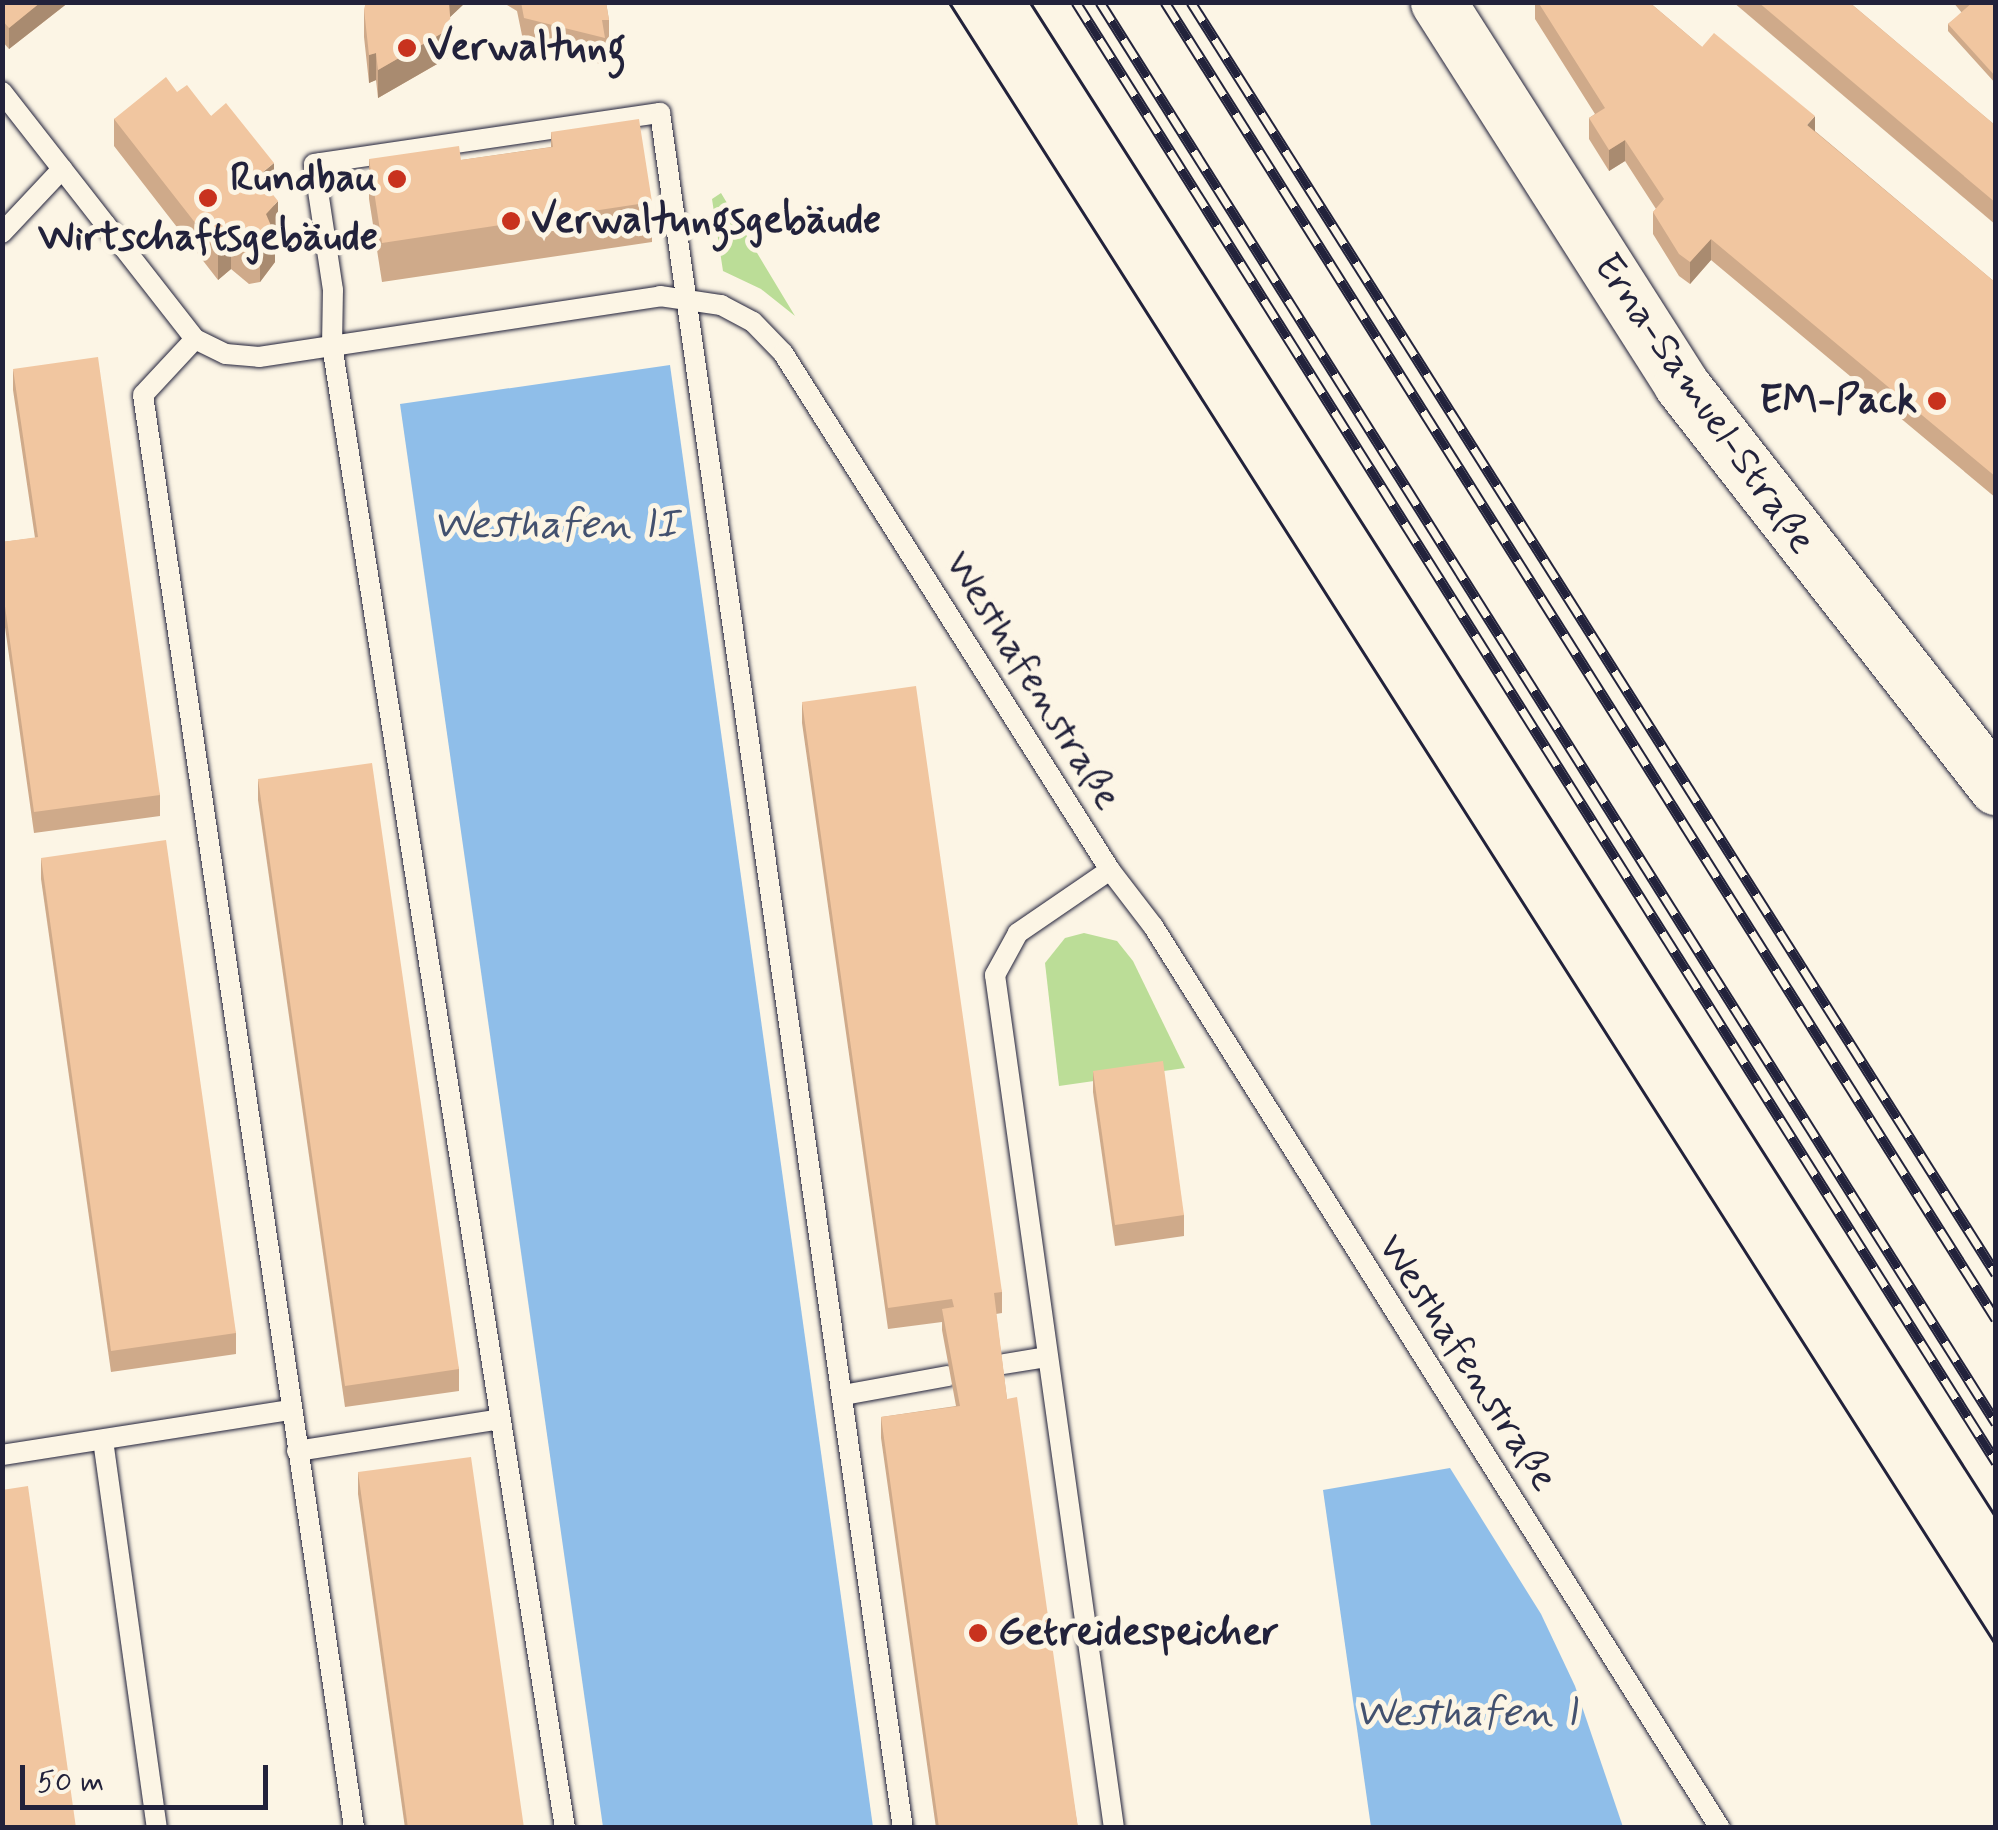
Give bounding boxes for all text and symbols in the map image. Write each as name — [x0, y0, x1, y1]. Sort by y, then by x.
place label: Verwaltung — [427, 24, 626, 72]
marker: Verwaltung — [396, 37, 418, 59]
place label: Rundbau — [230, 155, 377, 203]
marker: Rundbau — [386, 168, 408, 190]
marker: Wirtschaftsgebäude — [197, 187, 219, 209]
place label: Verwaltungsgebäude — [531, 197, 881, 245]
marker: Verwaltungsgebäude — [500, 210, 522, 232]
place label: Wirtschaftsgebäude — [38, 214, 378, 262]
street label: Erna-Samuel-Straße — [1582, 245, 1826, 563]
place label: EM-Pack — [1759, 377, 1917, 425]
marker: EM-Pack — [1926, 390, 1948, 412]
water label: Westhafen II — [427, 501, 683, 551]
street label: Westhafenstraße — [933, 543, 1131, 819]
street label: Westhafenstraße — [1366, 1226, 1568, 1500]
place label: Getreidespeicher — [998, 1609, 1279, 1657]
marker: Getreidespeicher — [967, 1622, 989, 1644]
water label: Westhafen I — [1350, 1689, 1582, 1739]
scale bar — [25, 1745, 272, 1807]
text: 50 m — [37, 1763, 104, 1802]

